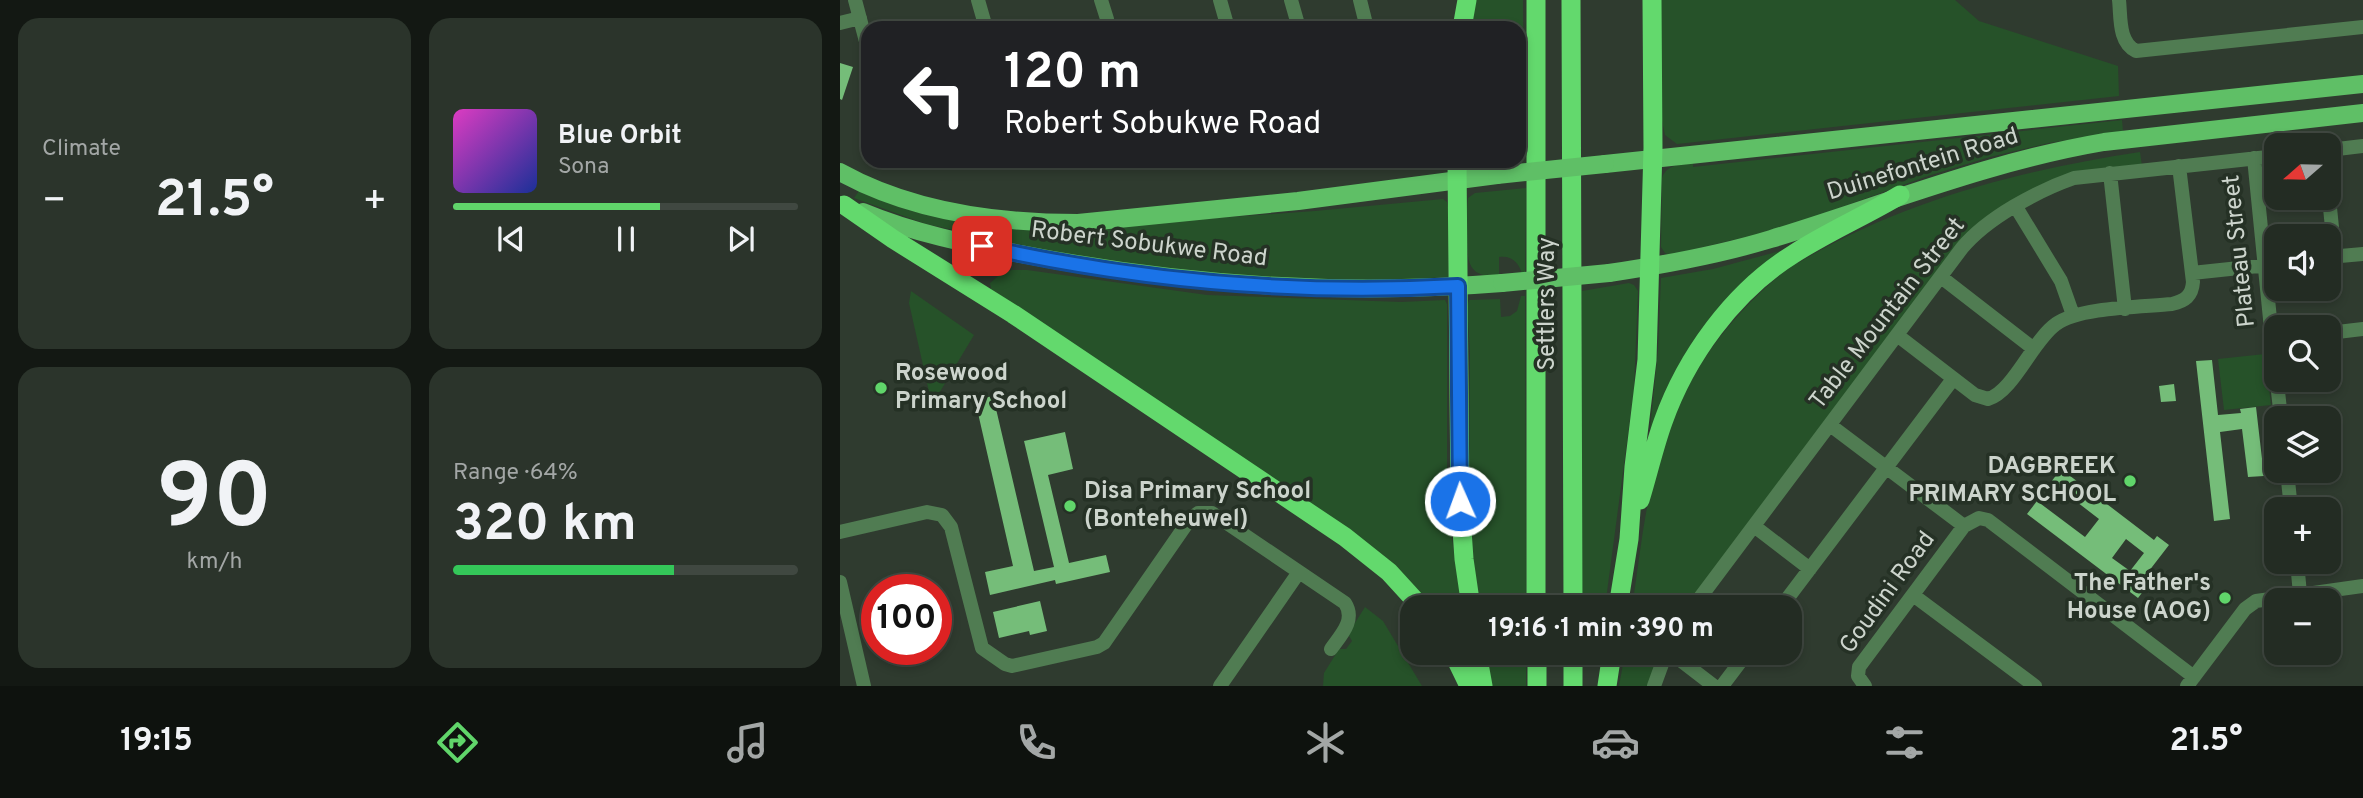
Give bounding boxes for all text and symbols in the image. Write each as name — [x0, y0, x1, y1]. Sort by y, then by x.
text: 120 m — [1004, 44, 1141, 106]
icon: left — [889, 49, 980, 140]
text: Robert Sobukwe Road — [1004, 105, 1321, 145]
text: Blue Orbit — [558, 120, 682, 153]
street label: Duinefontein Road — [1824, 122, 2022, 208]
north arrow — [2264, 133, 2342, 210]
map controls — [2264, 133, 2341, 665]
text: Climate — [42, 135, 121, 164]
text: Sona — [558, 153, 609, 182]
text: 21.5° — [155, 169, 274, 235]
street label: Plateau Street — [2217, 173, 2263, 329]
text: − — [42, 178, 67, 227]
text: + — [362, 178, 387, 227]
street label: Table Mountain Street — [1804, 212, 1972, 416]
pin — [952, 216, 1012, 276]
street label: Robert Sobukwe Road — [1029, 216, 1269, 274]
icon: previous — [492, 220, 530, 258]
icon: pause — [607, 220, 645, 258]
icon: next — [722, 220, 760, 258]
button: sound — [2264, 224, 2341, 301]
icon: arrive — [963, 227, 1001, 265]
street label: Settlers Way — [1533, 237, 1563, 371]
button: search — [2264, 315, 2341, 392]
place label: Rosewood Primary School — [895, 359, 1067, 417]
marker: Rosewood Primary School — [873, 380, 889, 396]
button: layers — [2264, 406, 2341, 483]
text: 90 — [156, 445, 273, 560]
place label: DAGBREEK PRIMARY SCHOOL — [1908, 452, 2116, 510]
text: Range · 64% — [453, 459, 578, 488]
position arrow — [1423, 464, 1497, 538]
marker: DAGBREEK PRIMARY SCHOOL — [2122, 473, 2138, 489]
place label: Disa Primary School (Bonteheuwel) — [1084, 477, 1311, 535]
text: 320 km — [453, 493, 637, 559]
button: + — [2264, 497, 2341, 574]
marker: Disa Primary School (Bonteheuwel) — [1062, 498, 1078, 514]
street label: Goudini Road — [1834, 526, 1942, 660]
text: km/h — [187, 548, 242, 577]
place label: The Father's House (AOG) — [2067, 569, 2211, 627]
speed limit sign: 100 — [861, 574, 952, 665]
button: − — [2264, 588, 2341, 665]
marker: The Father's House (AOG) — [2217, 590, 2233, 606]
text: 19:16 · 1 min · 390 m — [1488, 613, 1714, 646]
icon: directions — [433, 718, 482, 767]
icon: music — [723, 718, 772, 767]
icon: phone — [1012, 718, 1061, 767]
icon: climate — [1301, 718, 1350, 767]
icon: car — [1591, 718, 1640, 767]
icon: filters — [1880, 718, 1929, 767]
text: 19:15 — [120, 722, 193, 762]
text: 21.5° — [2170, 722, 2243, 762]

